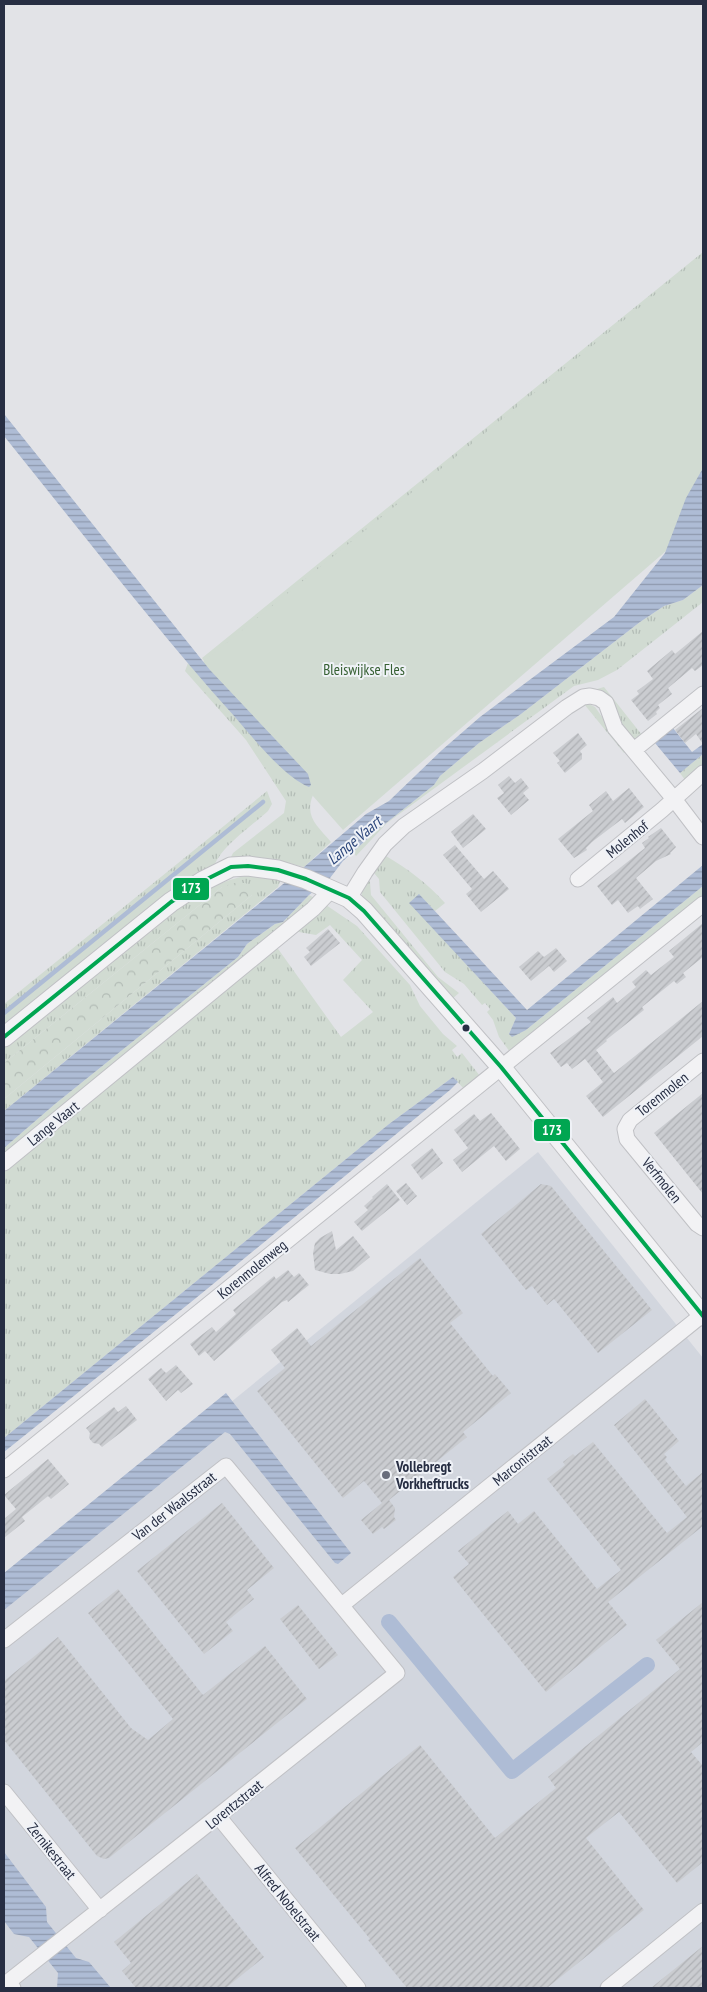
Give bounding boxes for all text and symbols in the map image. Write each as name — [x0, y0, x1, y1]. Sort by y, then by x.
park label: Bleiswijkse Fles — [323, 660, 405, 679]
water label: Lange Vaart — [323, 810, 387, 869]
street label: Molenhof — [602, 815, 653, 862]
line badge: 173 — [172, 877, 210, 901]
text: 173 — [181, 879, 201, 897]
unlabelled marker — [461, 1023, 471, 1033]
street label: Torenmolen — [632, 1068, 692, 1120]
street label: Lange Vaart — [23, 1096, 83, 1150]
line badge: 173 — [533, 1118, 571, 1142]
text: 173 — [542, 1121, 562, 1139]
street label: Verfmolen — [637, 1153, 686, 1207]
street label: Korenmolenweg — [213, 1235, 291, 1303]
street label: Marconistraat — [489, 1430, 555, 1490]
place label: Vollebregt Vorkheftrucks — [395, 1457, 469, 1493]
street label: Van der Waalsstraat — [127, 1467, 220, 1545]
marker: Vollebregt Vorkheftrucks — [380, 1469, 392, 1481]
street label: Lorentzstraat — [202, 1775, 266, 1833]
street label: Zernikestraat — [23, 1819, 81, 1883]
street label: Alfred Nobelstraat — [251, 1859, 325, 1945]

